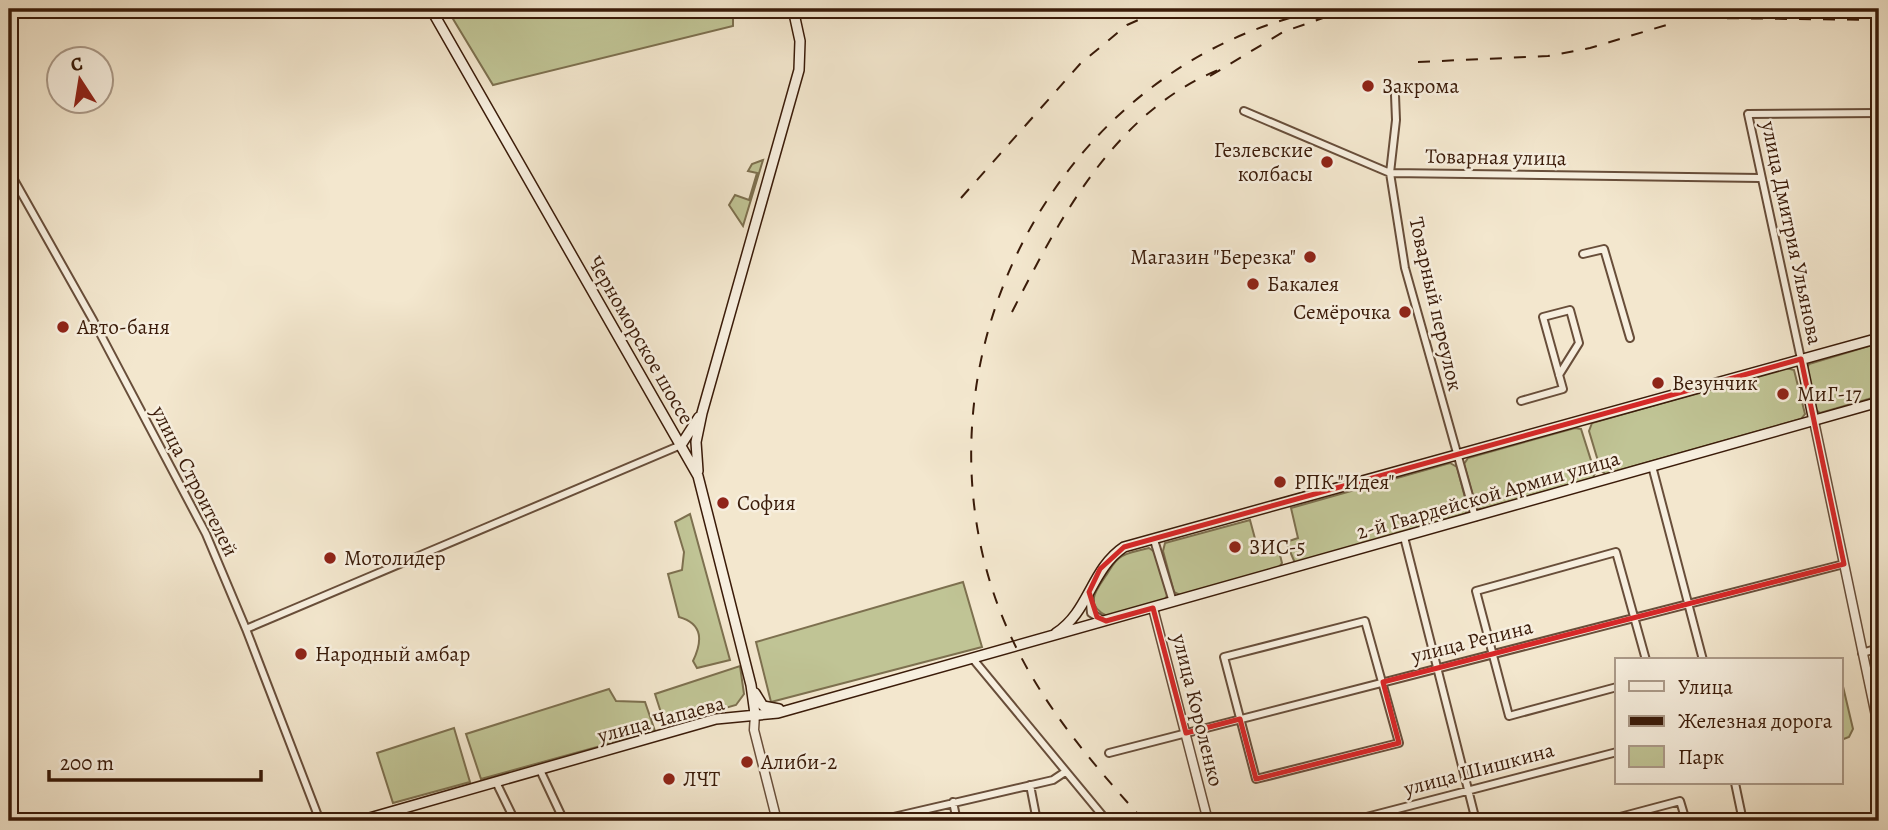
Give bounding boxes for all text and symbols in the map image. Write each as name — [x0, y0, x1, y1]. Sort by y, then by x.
north arrow — [46, 46, 116, 116]
text: С — [68, 50, 85, 78]
place label: Закрома — [1382, 72, 1459, 100]
marker: Закрома — [1360, 78, 1376, 94]
street label: улица Дмитрия Ульянова — [1754, 118, 1829, 348]
place label: Гезлевские колбасы — [1214, 136, 1313, 188]
street label: Товарная улица — [1425, 142, 1567, 172]
marker: Гезлевские колбасы — [1319, 154, 1335, 170]
street label: Товарный переулок — [1402, 214, 1470, 394]
place label: Магазин "Березка" — [1130, 243, 1296, 271]
marker: Магазин "Березка" — [1302, 249, 1318, 265]
street label: Черноморское шоссе — [581, 251, 701, 429]
place label: Бакалея — [1267, 270, 1339, 298]
marker: Бакалея — [1245, 276, 1261, 292]
place label: Семёрочка — [1293, 298, 1391, 326]
marker: Семёрочка — [1397, 304, 1413, 320]
place label: Авто-баня — [76, 313, 170, 341]
marker: Авто-баня — [55, 319, 71, 335]
place label: Везунчик — [1672, 369, 1758, 397]
marker: Везунчик — [1650, 375, 1666, 391]
place label: МиГ-17 — [1797, 380, 1861, 408]
marker: МиГ-17 — [1775, 386, 1791, 402]
street label: улица Строителей — [145, 400, 245, 561]
street label: 2-й Гвардейской Армии улица — [1353, 444, 1623, 546]
place label: РПК "Идея" — [1294, 468, 1395, 496]
marker: РПК "Идея" — [1272, 474, 1288, 490]
place label: София — [737, 489, 796, 517]
marker: София — [715, 495, 731, 511]
place label: ЗИС-5 — [1249, 533, 1305, 561]
marker: ЗИС-5 — [1227, 539, 1243, 555]
place label: Мотолидер — [344, 544, 446, 572]
marker: Мотолидер — [322, 550, 338, 566]
street label: улица Репина — [1407, 612, 1536, 670]
street label: улица Короленко — [1165, 630, 1230, 789]
place label: Народный амбар — [315, 640, 470, 668]
marker: Народный амбар — [293, 646, 309, 662]
legend — [1615, 658, 1842, 784]
text: Улица — [1678, 673, 1733, 701]
street label: улица Чапаева — [593, 689, 728, 750]
text: Железная дорога — [1678, 707, 1833, 735]
street label: улица Шишкина — [1400, 735, 1558, 803]
scale bar — [49, 739, 261, 783]
text: Парк — [1678, 743, 1724, 771]
place label: Алиби-2 — [760, 748, 837, 776]
text: 200 m — [60, 749, 114, 777]
marker: Алиби-2 — [739, 754, 755, 770]
place label: ЛЧТ — [683, 765, 721, 793]
marker: ЛЧТ — [661, 771, 677, 787]

